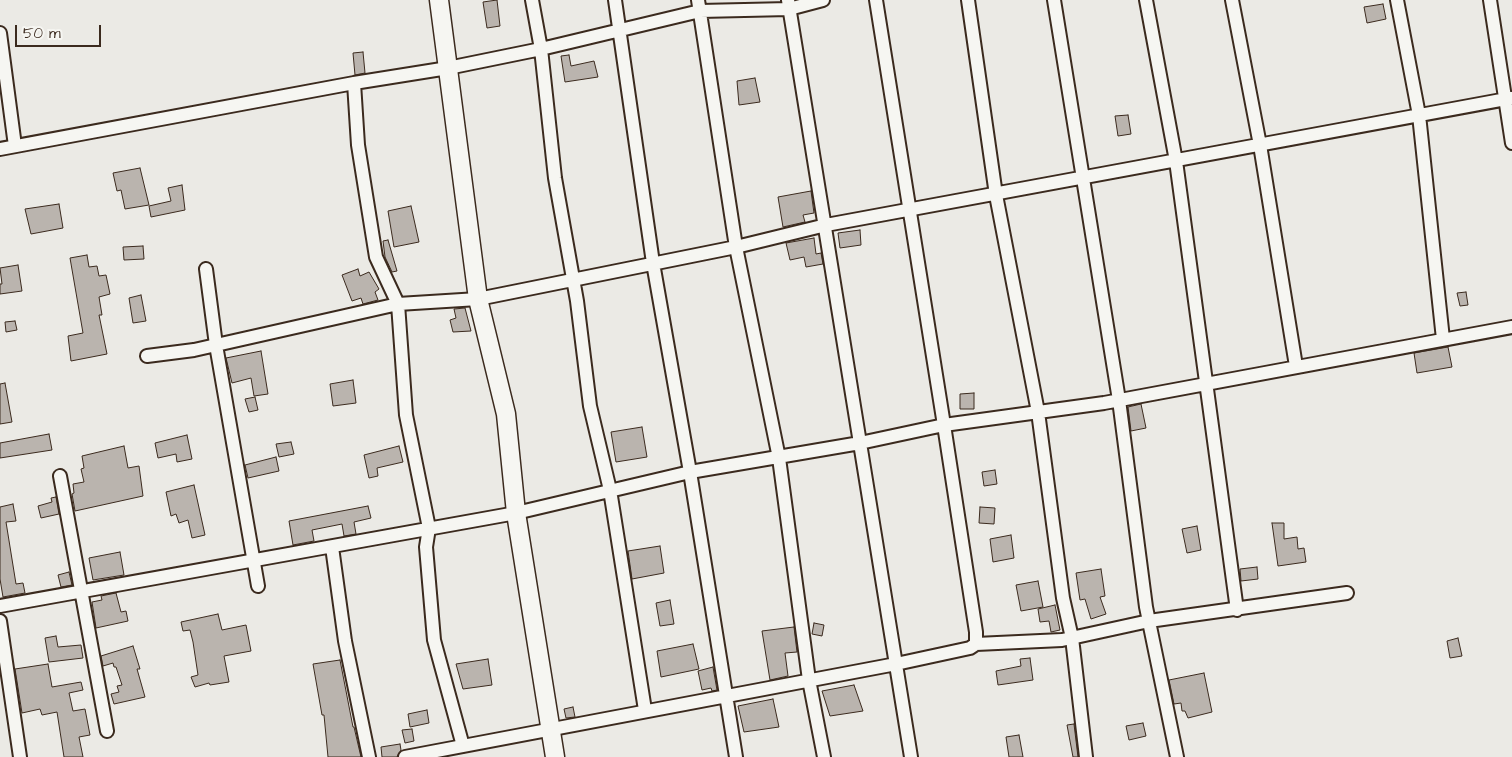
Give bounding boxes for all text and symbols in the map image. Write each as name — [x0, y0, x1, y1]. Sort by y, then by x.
scale bar — [18, 15, 104, 47]
text: 50 m — [23, 23, 61, 44]

